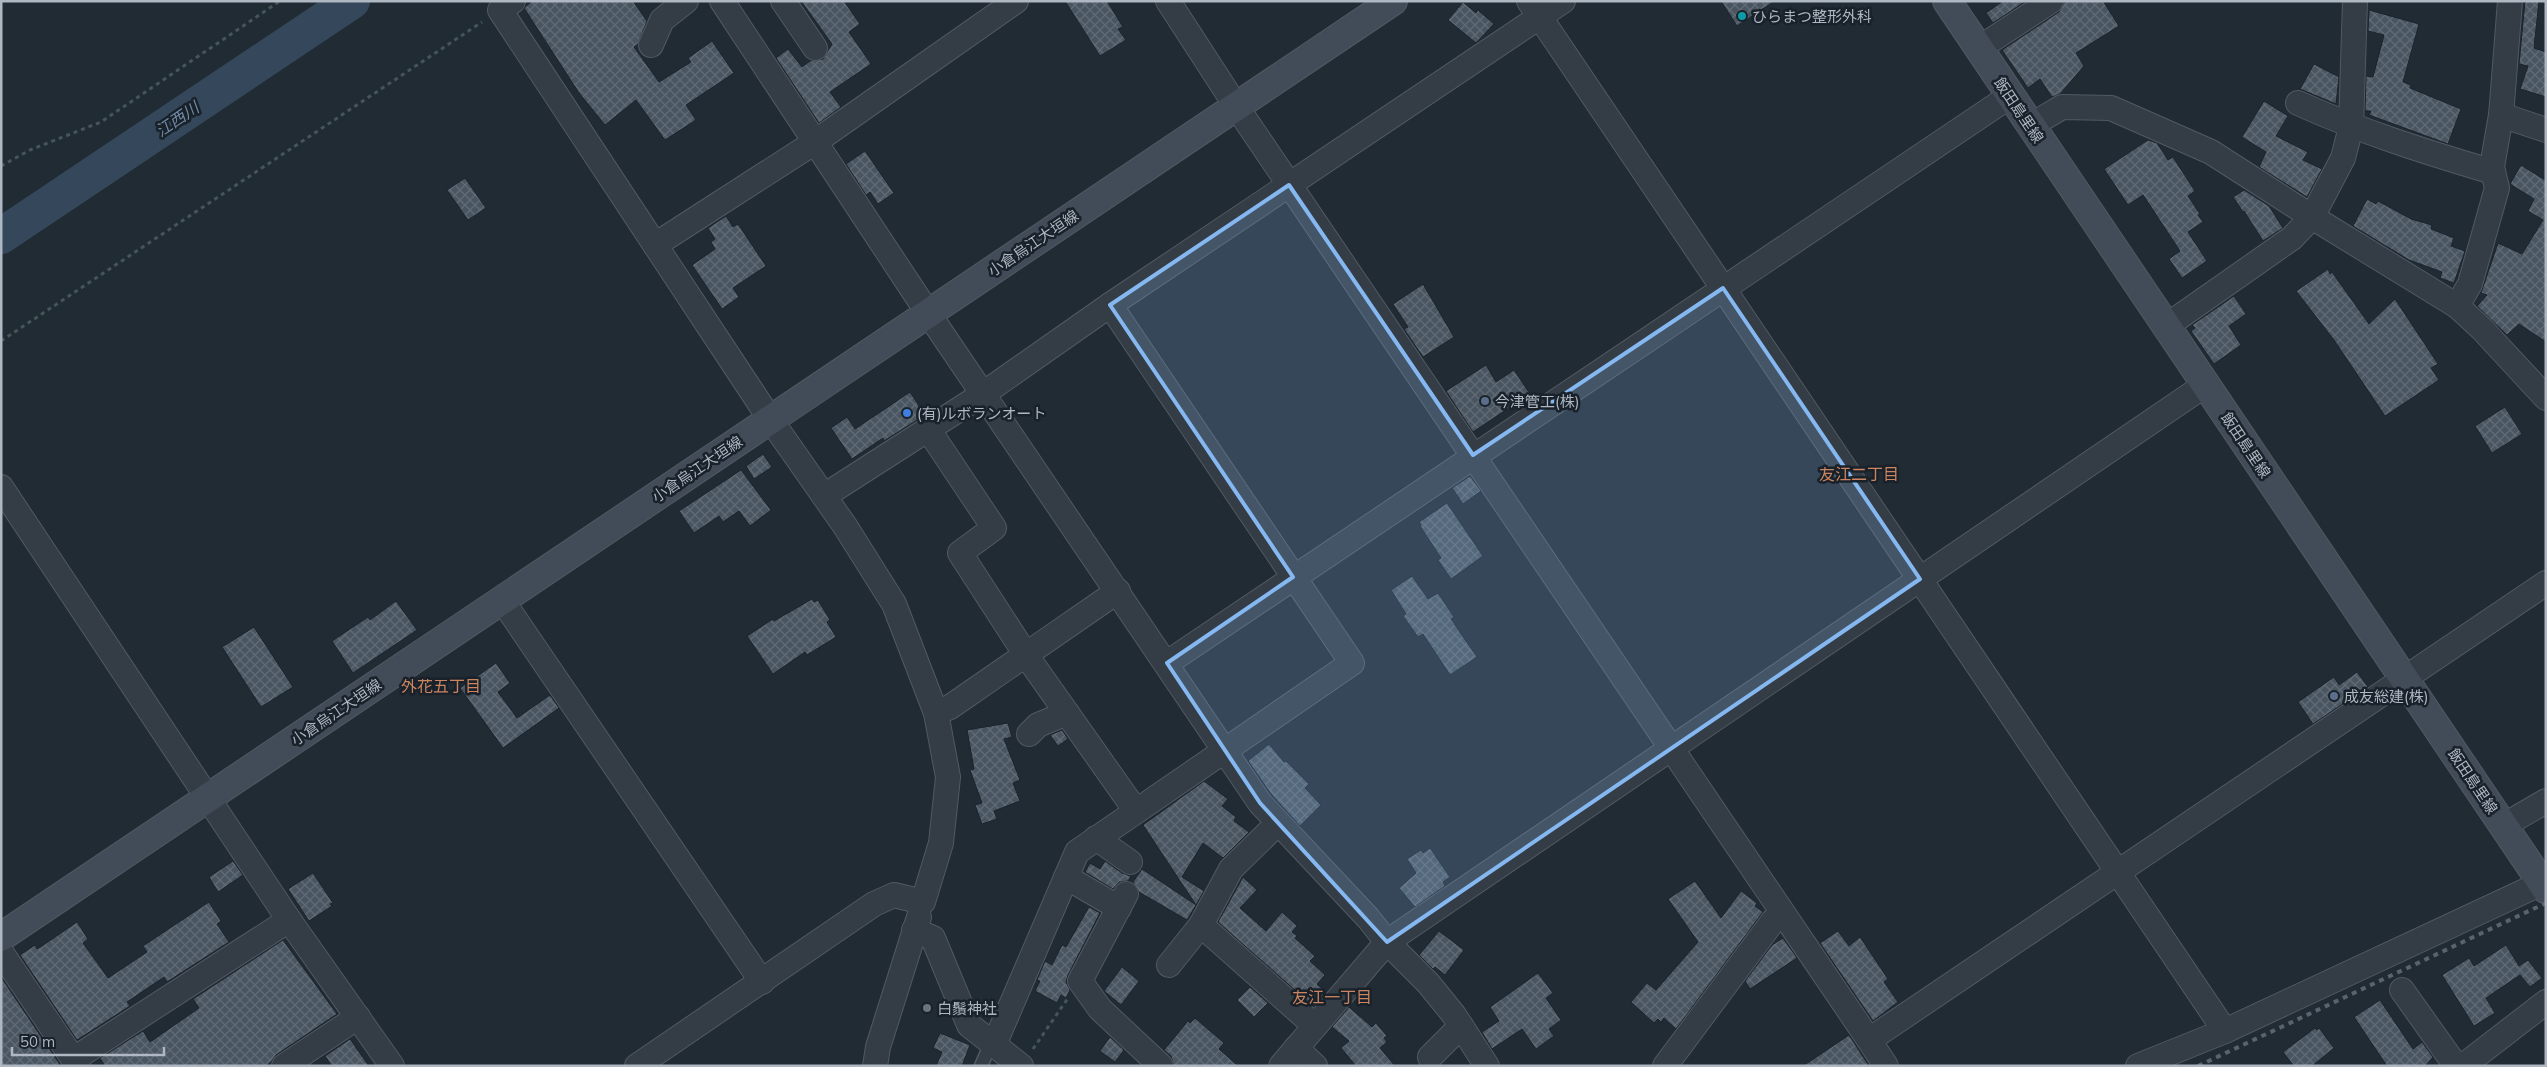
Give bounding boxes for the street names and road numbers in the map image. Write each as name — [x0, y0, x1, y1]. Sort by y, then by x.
street label: 飯田島里線 — [1990, 74, 2048, 146]
street label: 小倉烏江大垣線 — [984, 206, 1082, 280]
street label: 飯田島里線 — [2217, 409, 2275, 481]
street label: 小倉烏江大垣線 — [648, 432, 746, 506]
street label: 小倉烏江大垣線 — [287, 675, 385, 749]
street label: 飯田島里線 — [2444, 745, 2502, 817]

